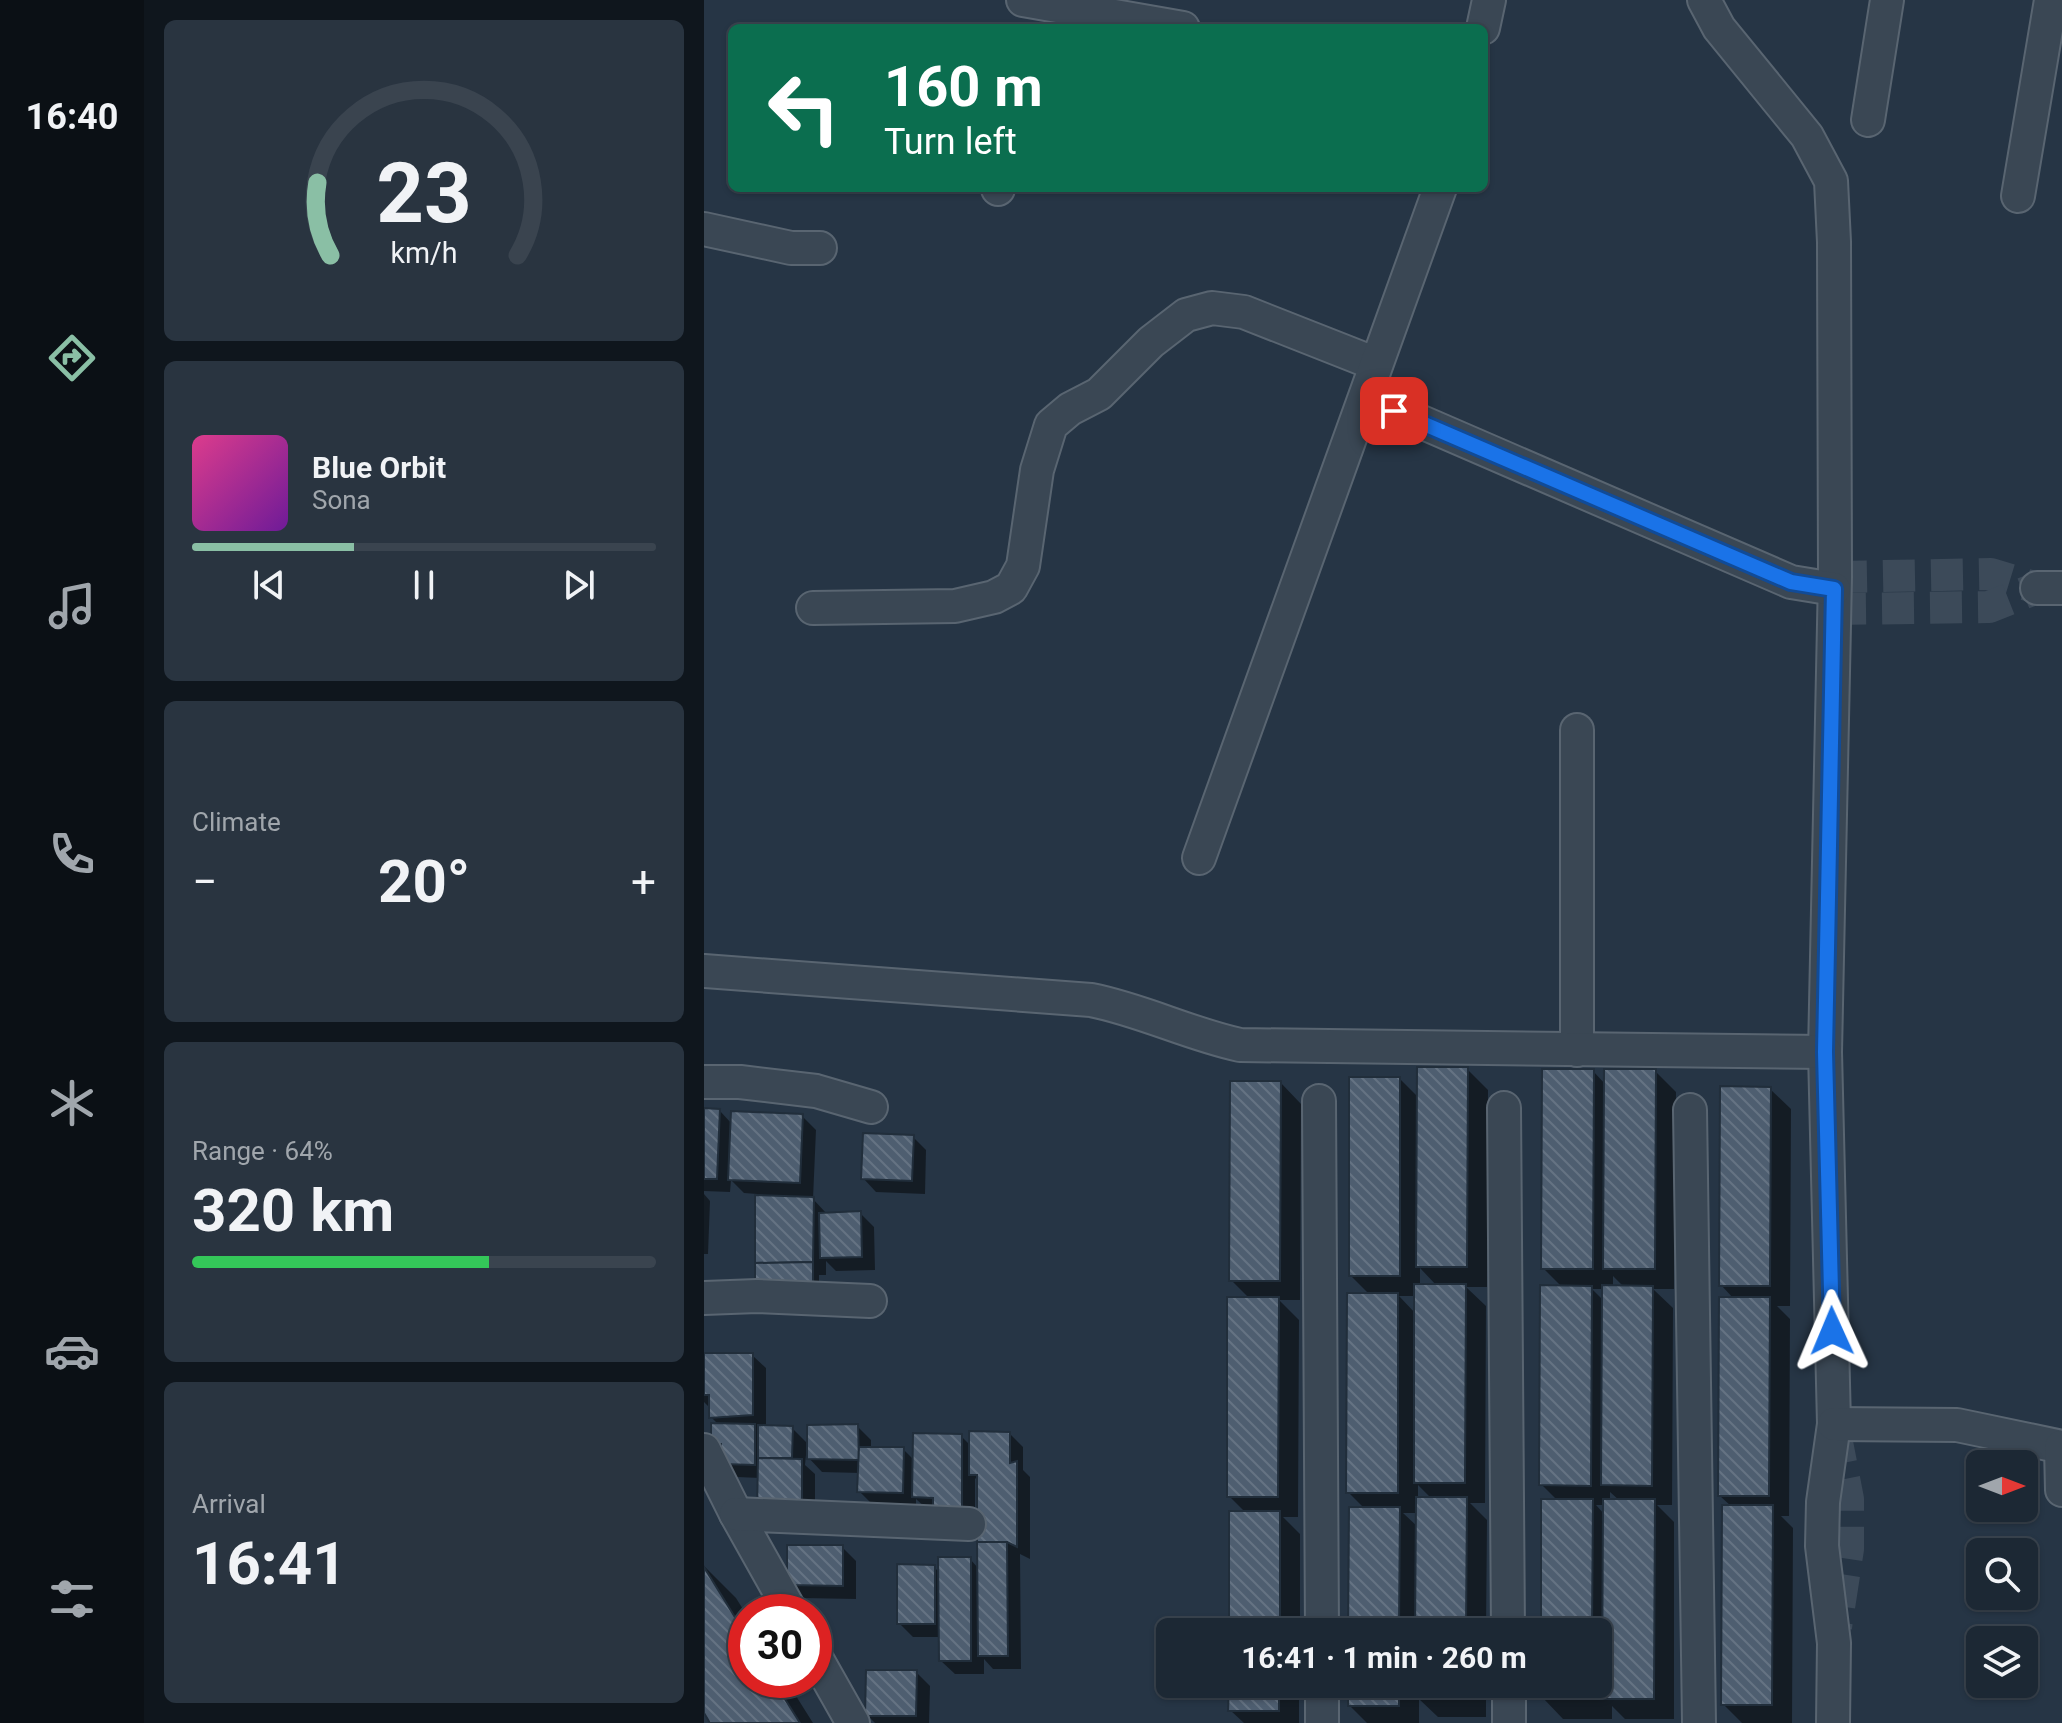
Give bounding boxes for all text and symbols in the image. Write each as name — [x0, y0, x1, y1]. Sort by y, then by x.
text: 160 m — [884, 54, 1043, 120]
icon: left — [752, 56, 856, 160]
text: 16:40 — [26, 96, 118, 138]
text: Turn left — [884, 121, 1017, 163]
text: 23 — [376, 145, 472, 242]
text: km/h — [390, 236, 458, 270]
icon: directions — [44, 330, 100, 386]
pin — [1360, 377, 1428, 445]
icon: arrive — [1372, 389, 1416, 433]
text: Blue Orbit — [312, 450, 446, 485]
text: Sona — [312, 485, 371, 515]
icon: previous — [247, 563, 291, 607]
icon: pause — [402, 563, 446, 607]
icon: next — [557, 563, 601, 607]
icon: music — [44, 578, 100, 634]
text: Climate — [192, 807, 281, 837]
icon: phone — [44, 826, 100, 882]
text: 20° — [378, 846, 470, 917]
text: − — [192, 856, 217, 908]
text: + — [631, 856, 656, 908]
icon: climate — [44, 1075, 100, 1131]
text: Range · 64% — [192, 1136, 333, 1166]
text: 320 km — [192, 1175, 394, 1246]
position arrow — [1790, 1289, 1874, 1373]
icon: car — [44, 1323, 100, 1379]
north arrow — [1966, 1450, 2038, 1522]
map controls — [1966, 1450, 2038, 1698]
text: Arrival — [192, 1489, 266, 1519]
text: 16:41 — [192, 1528, 347, 1599]
button: search — [1966, 1538, 2038, 1610]
icon: filters — [44, 1571, 100, 1627]
speed limit sign: 30 — [728, 1594, 832, 1698]
button: layers — [1966, 1626, 2038, 1698]
text: 16:41 · 1 min · 260 m — [1241, 1640, 1527, 1675]

